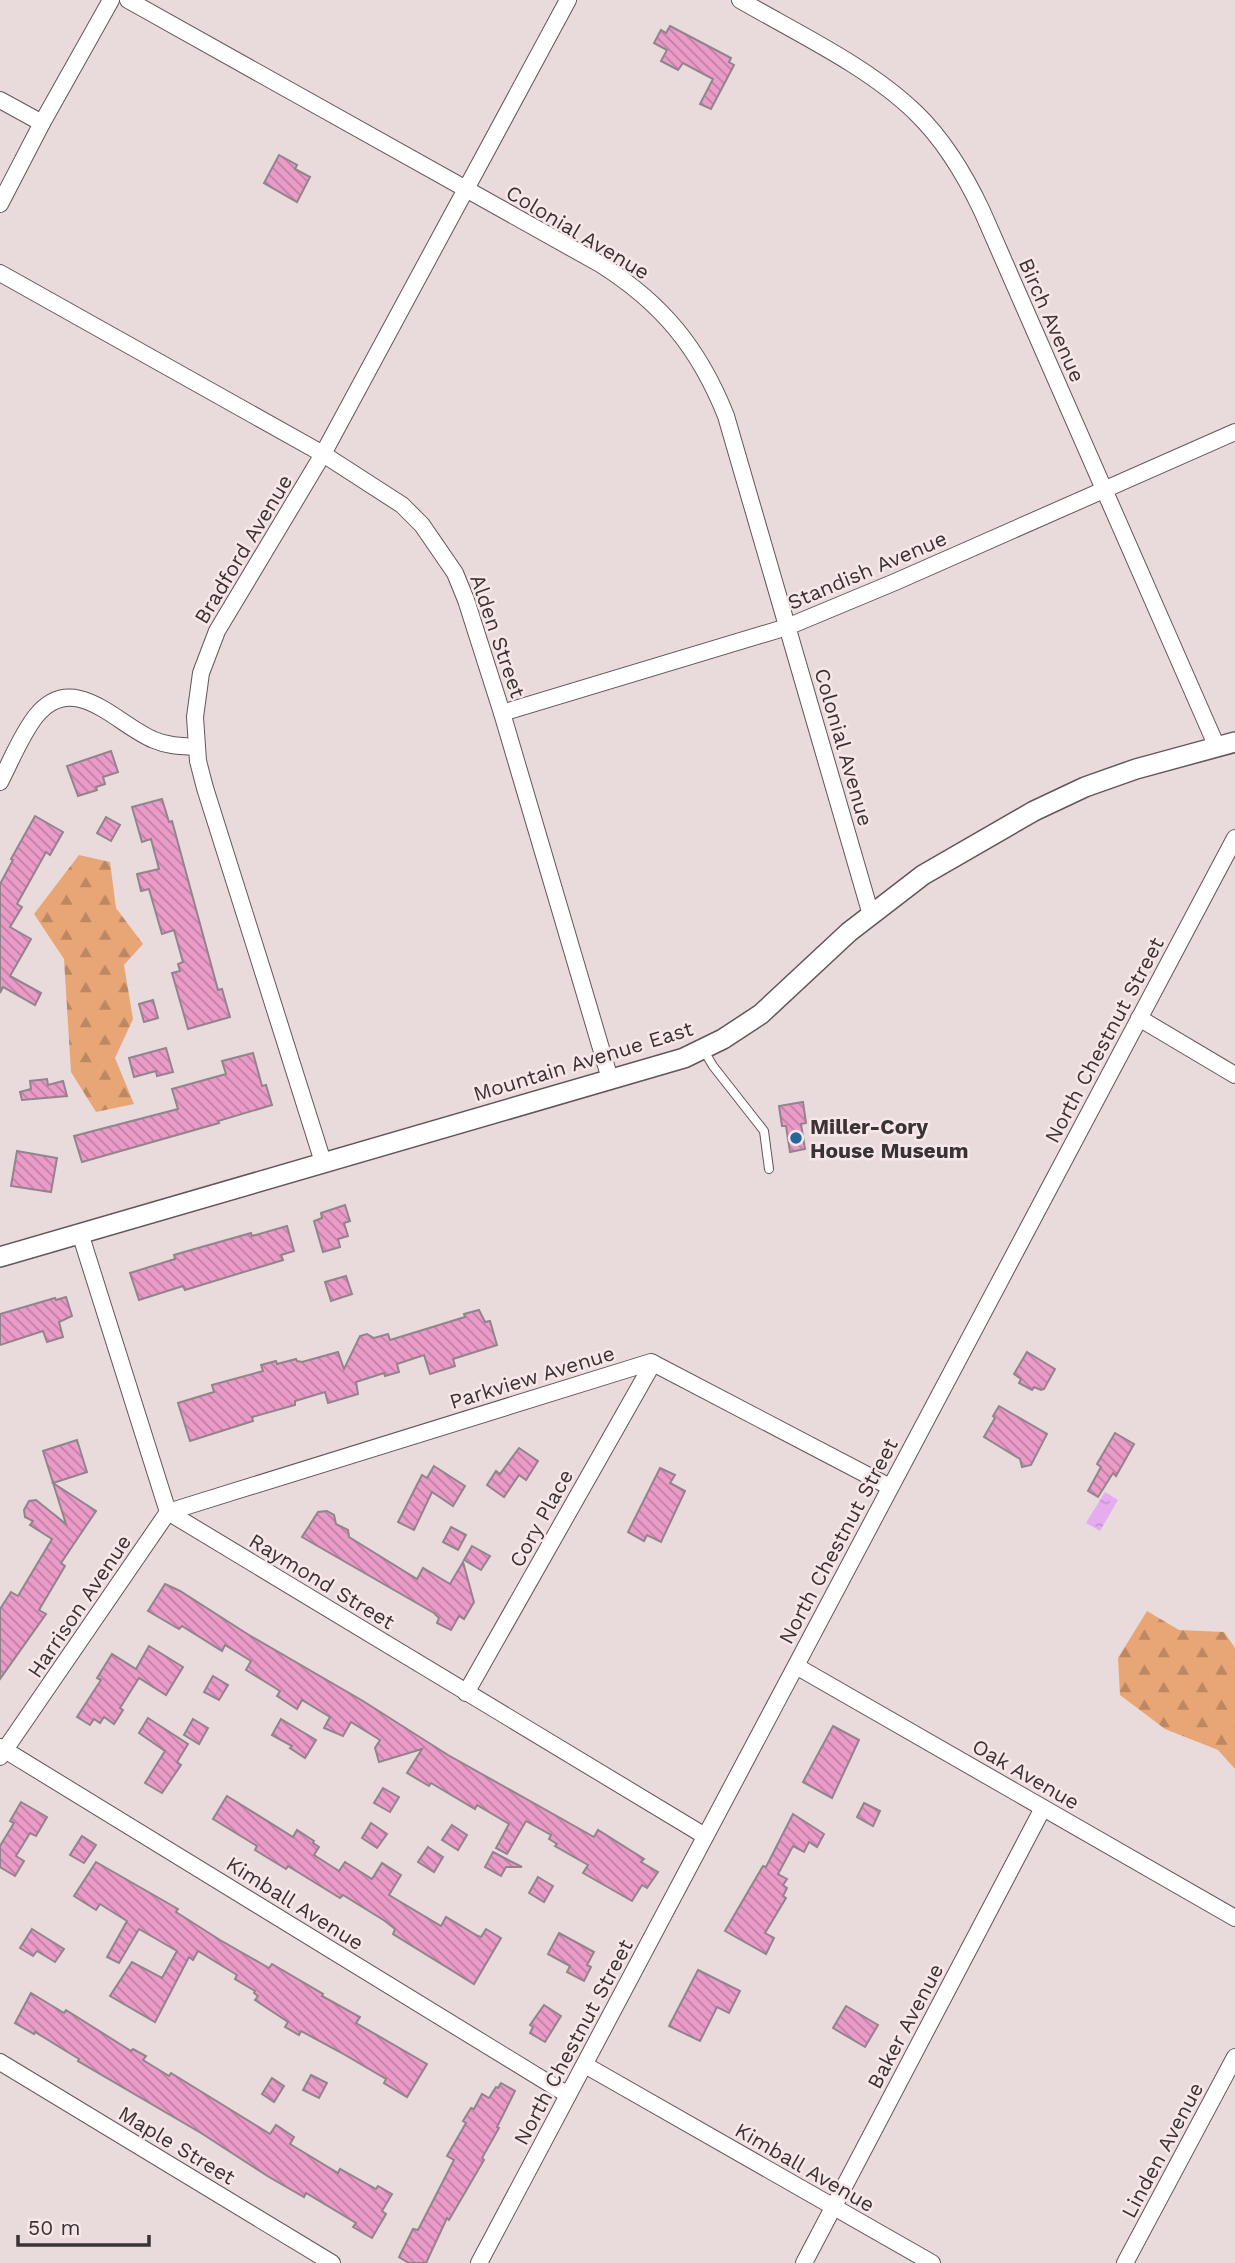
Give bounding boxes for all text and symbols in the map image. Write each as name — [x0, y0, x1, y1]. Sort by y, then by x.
street label: Colonial Avenue — [502, 179, 654, 285]
street label: Birch Avenue — [1014, 254, 1090, 386]
street label: Bradford Avenue — [189, 470, 297, 628]
street label: Standish Avenue — [784, 525, 950, 615]
street label: Alden Street — [465, 571, 531, 701]
street label: Colonial Avenue — [810, 665, 878, 829]
street label: North Chestnut Street — [1039, 933, 1169, 1147]
street label: Mountain Avenue East — [470, 1016, 696, 1106]
place label: Miller-Cory House Museum — [810, 1114, 968, 1163]
marker: Miller-Cory House Museum — [788, 1130, 804, 1146]
street label: Parkview Avenue — [446, 1340, 618, 1414]
street label: North Chestnut Street — [773, 1434, 903, 1648]
street label: Cory Place — [504, 1465, 578, 1571]
street label: Raymond Street — [245, 1528, 399, 1634]
street label: Harrison Avenue — [22, 1530, 136, 1682]
street label: Oak Avenue — [968, 1733, 1084, 1815]
street label: Kimball Avenue — [222, 1851, 368, 1955]
street label: North Chestnut Street — [508, 1935, 638, 2149]
street label: Baker Avenue — [862, 1959, 948, 2093]
street label: Linden Avenue — [1116, 2078, 1208, 2222]
street label: Maple Street — [114, 2100, 240, 2190]
street label: Kimball Avenue — [731, 2117, 879, 2217]
scale bar — [18, 2204, 149, 2248]
text: 50 m — [28, 2215, 80, 2240]

